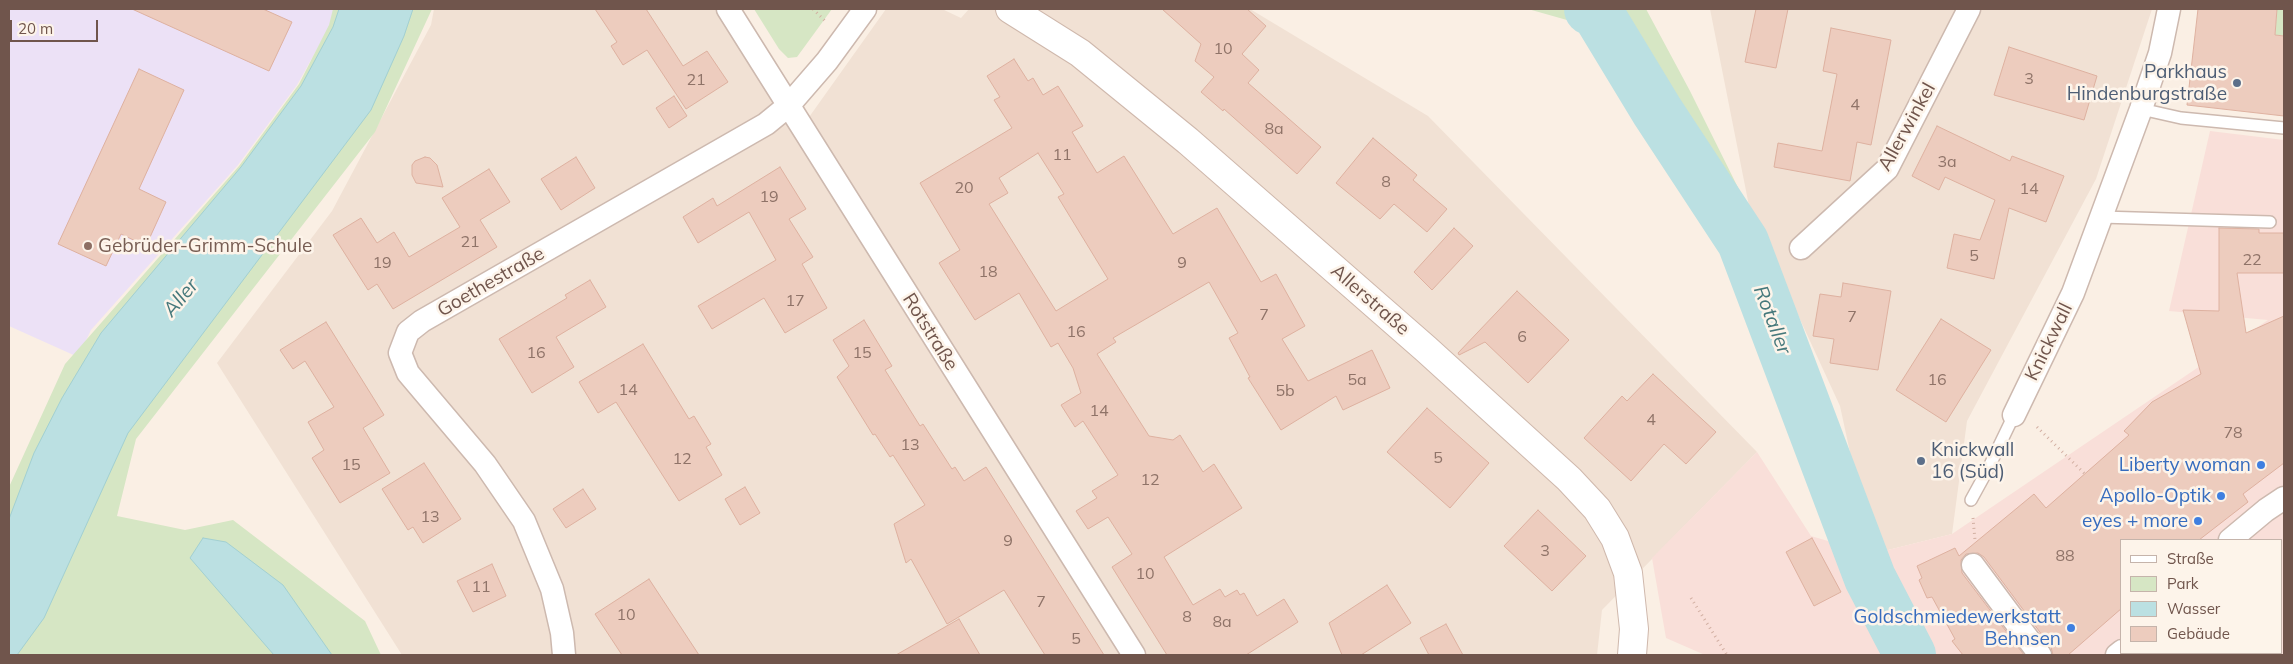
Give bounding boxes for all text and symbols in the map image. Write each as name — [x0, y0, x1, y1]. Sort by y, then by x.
scale bar — [12, 10, 100, 42]
text: 20 m — [18, 19, 53, 38]
house number: 10 — [1213, 39, 1233, 59]
place label: Parkhaus Hindenburgstraße — [2067, 61, 2227, 105]
house number: 3 — [2024, 69, 2034, 89]
house number: 21 — [686, 70, 706, 90]
marker: Parkhaus Hindenburgstraße — [2231, 77, 2243, 89]
street label: Allerwinkel — [1873, 79, 1941, 175]
house number: 4 — [1850, 95, 1860, 115]
house number: 8a — [1264, 119, 1284, 139]
house number: 11 — [1052, 145, 1072, 165]
house number: 3a — [1937, 152, 1957, 172]
house number: 8 — [1381, 172, 1391, 192]
house number: 20 — [954, 178, 974, 198]
house number: 14 — [2019, 179, 2039, 199]
house number: 19 — [759, 187, 779, 207]
house number: 21 — [460, 232, 480, 252]
place label: Gebrüder-Grimm-Schule — [98, 235, 312, 257]
marker: Gebrüder-Grimm-Schule — [82, 240, 94, 252]
street label: Goethestraße — [433, 242, 549, 322]
house number: 5 — [1969, 246, 1979, 266]
house number: 22 — [2242, 250, 2262, 270]
house number: 19 — [372, 253, 392, 273]
house number: 9 — [1177, 253, 1187, 273]
street label: Allerstraße — [1326, 260, 1414, 340]
house number: 18 — [978, 262, 998, 282]
water label: Aller — [158, 274, 204, 322]
water label: Rotaller — [1748, 282, 1796, 358]
street label: Rotstraße — [897, 289, 963, 375]
house number: 17 — [785, 291, 805, 311]
street label: Knickwall — [2020, 300, 2078, 384]
house number: 7 — [1259, 305, 1269, 325]
house number: 7 — [1847, 307, 1857, 327]
house number: 16 — [1066, 322, 1086, 342]
house number: 6 — [1517, 327, 1527, 347]
house number: 16 — [526, 343, 546, 363]
house number: 15 — [852, 343, 872, 363]
house number: 5a — [1347, 370, 1367, 390]
house number: 16 — [1927, 370, 1947, 390]
house number: 14 — [618, 380, 638, 400]
house number: 5b — [1275, 381, 1295, 401]
house number: 14 — [1089, 401, 1109, 421]
house number: 4 — [1646, 410, 1656, 430]
house number: 78 — [2223, 423, 2243, 443]
house number: 13 — [900, 435, 920, 455]
place label: Knickwall 16 (Süd) — [1931, 439, 2014, 483]
house number: 5 — [1433, 448, 1443, 468]
house number: 12 — [672, 449, 692, 469]
place label: Liberty woman — [2119, 454, 2251, 476]
house number: 15 — [341, 455, 361, 475]
marker: Knickwall 16 (Süd) — [1915, 455, 1927, 467]
marker: Liberty woman — [2255, 459, 2267, 471]
house number: 12 — [1140, 470, 1160, 490]
place label: Apollo-Optik — [2100, 485, 2211, 507]
marker: Apollo-Optik — [2215, 490, 2227, 502]
house number: 13 — [420, 507, 440, 527]
place label: eyes + more — [2082, 510, 2188, 532]
marker: eyes + more — [2192, 515, 2204, 527]
house number: 9 — [1003, 531, 1013, 551]
legend — [2120, 539, 2283, 654]
house number: 3 — [1540, 541, 1550, 561]
house number: 88 — [2055, 546, 2075, 566]
text: Straße — [2167, 549, 2214, 568]
house number: 10 — [1135, 564, 1155, 584]
text: Park — [2167, 574, 2199, 593]
house number: 11 — [471, 577, 491, 597]
house number: 7 — [1036, 592, 1046, 612]
text: Wasser — [2167, 599, 2220, 618]
house number: 10 — [616, 605, 636, 625]
place label: Goldschmiedewerkstatt Behnsen — [1854, 606, 2061, 650]
house number: 8 — [1182, 607, 1192, 627]
house number: 8a — [1212, 612, 1232, 632]
marker: Goldschmiedewerkstatt Behnsen — [2065, 622, 2077, 634]
text: Gebäude — [2167, 624, 2230, 643]
house number: 5 — [1071, 629, 1081, 649]

